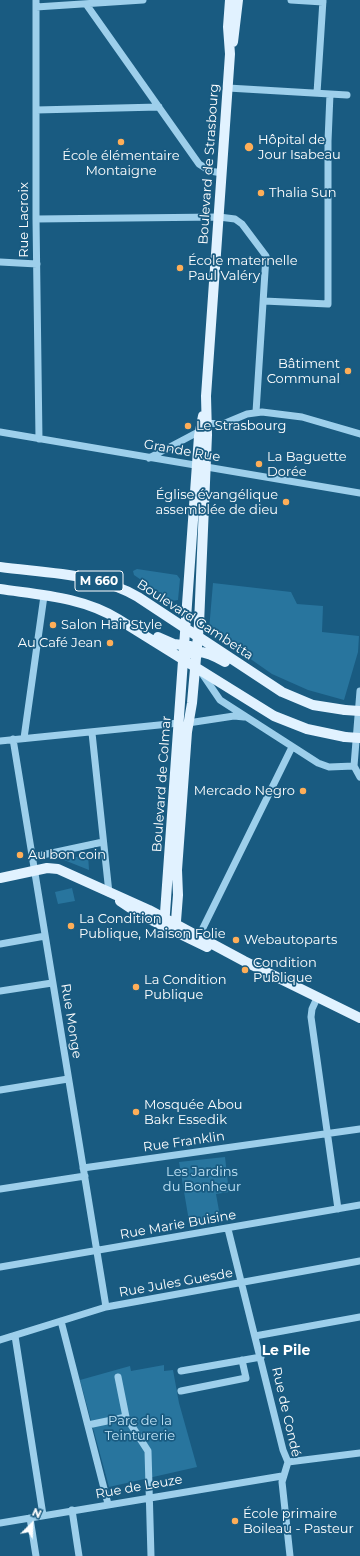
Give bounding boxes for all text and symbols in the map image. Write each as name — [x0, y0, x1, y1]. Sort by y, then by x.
street label: Boulevard de Strasbourg — [196, 83, 222, 245]
place label: Hôpital de Jour Isabeau — [258, 132, 341, 163]
marker: École élémentaire Montaigne — [116, 137, 126, 147]
marker: Hôpital de Jour Isabeau — [243, 141, 255, 153]
place label: École élémentaire Montaigne — [62, 148, 180, 179]
street label: Rue Lacroix — [16, 182, 32, 258]
place label: Thalia Sun — [269, 185, 337, 201]
marker: Thalia Sun — [256, 188, 266, 198]
place label: École maternelle Paul Valéry — [188, 253, 298, 284]
marker: École maternelle Paul Valéry — [175, 263, 185, 273]
place label: Bâtiment Communal — [267, 356, 340, 387]
marker: Bâtiment Communal — [343, 366, 353, 376]
place label: Le Strasbourg — [196, 418, 286, 434]
marker: Le Strasbourg — [183, 421, 193, 431]
street label: Grande Rue — [143, 437, 221, 465]
place label: La Baguette Dorée — [267, 449, 347, 480]
marker: La Baguette Dorée — [254, 459, 264, 469]
place label: Église évangélique assemblée de dieu — [156, 487, 278, 518]
marker: Église évangélique assemblée de dieu — [281, 497, 291, 507]
road number: M 660 — [75, 571, 123, 591]
street label: Boulevard Gambetta — [134, 577, 256, 663]
place label: Salon Hair Style — [61, 617, 162, 633]
marker: Salon Hair Style — [48, 620, 58, 630]
place label: Au Café Jean — [18, 635, 102, 651]
marker: Au Café Jean — [105, 638, 115, 648]
street label: Boulevard de Colmar — [149, 715, 175, 853]
place label: Mercado Negro — [194, 783, 295, 799]
marker: Mercado Negro — [298, 786, 308, 796]
place label: Au bon coin — [28, 847, 106, 863]
marker: Au bon coin — [15, 850, 25, 860]
place label: La Condition Publique, Maison Folie — [79, 911, 226, 942]
marker: La Condition Publique, Maison Folie — [66, 921, 76, 931]
place label: Webautoparts — [244, 932, 337, 948]
marker: Webautoparts — [231, 935, 241, 945]
place label: Condition Publique — [253, 955, 317, 986]
marker: Condition Publique — [240, 965, 250, 975]
place label: La Condition Publique — [144, 972, 227, 1003]
street label: Rue Monge — [57, 982, 85, 1060]
marker: La Condition Publique — [131, 982, 141, 992]
place label: Mosquée Abou Bakr Essedik — [144, 1097, 243, 1128]
marker: Mosquée Abou Bakr Essedik — [131, 1107, 141, 1117]
street label: Rue Franklin — [142, 1129, 226, 1155]
park label: Les Jardins du Bonheur — [163, 1164, 241, 1195]
street label: Rue Marie Buisine — [119, 1207, 237, 1243]
street label: Rue Jules Guesde — [118, 1265, 234, 1301]
district label: Le Pile — [262, 1343, 310, 1359]
street label: Rue de Condé — [268, 1365, 304, 1459]
park label: Parc de la Teinturerie — [105, 1413, 175, 1444]
street label: Rue de Leuze — [94, 1472, 184, 1502]
north arrow — [12, 1504, 52, 1544]
text: N — [30, 1505, 44, 1521]
place label: École primaire Boileau - Pasteur — [243, 1506, 354, 1537]
marker: École primaire Boileau - Pasteur — [230, 1516, 240, 1526]

